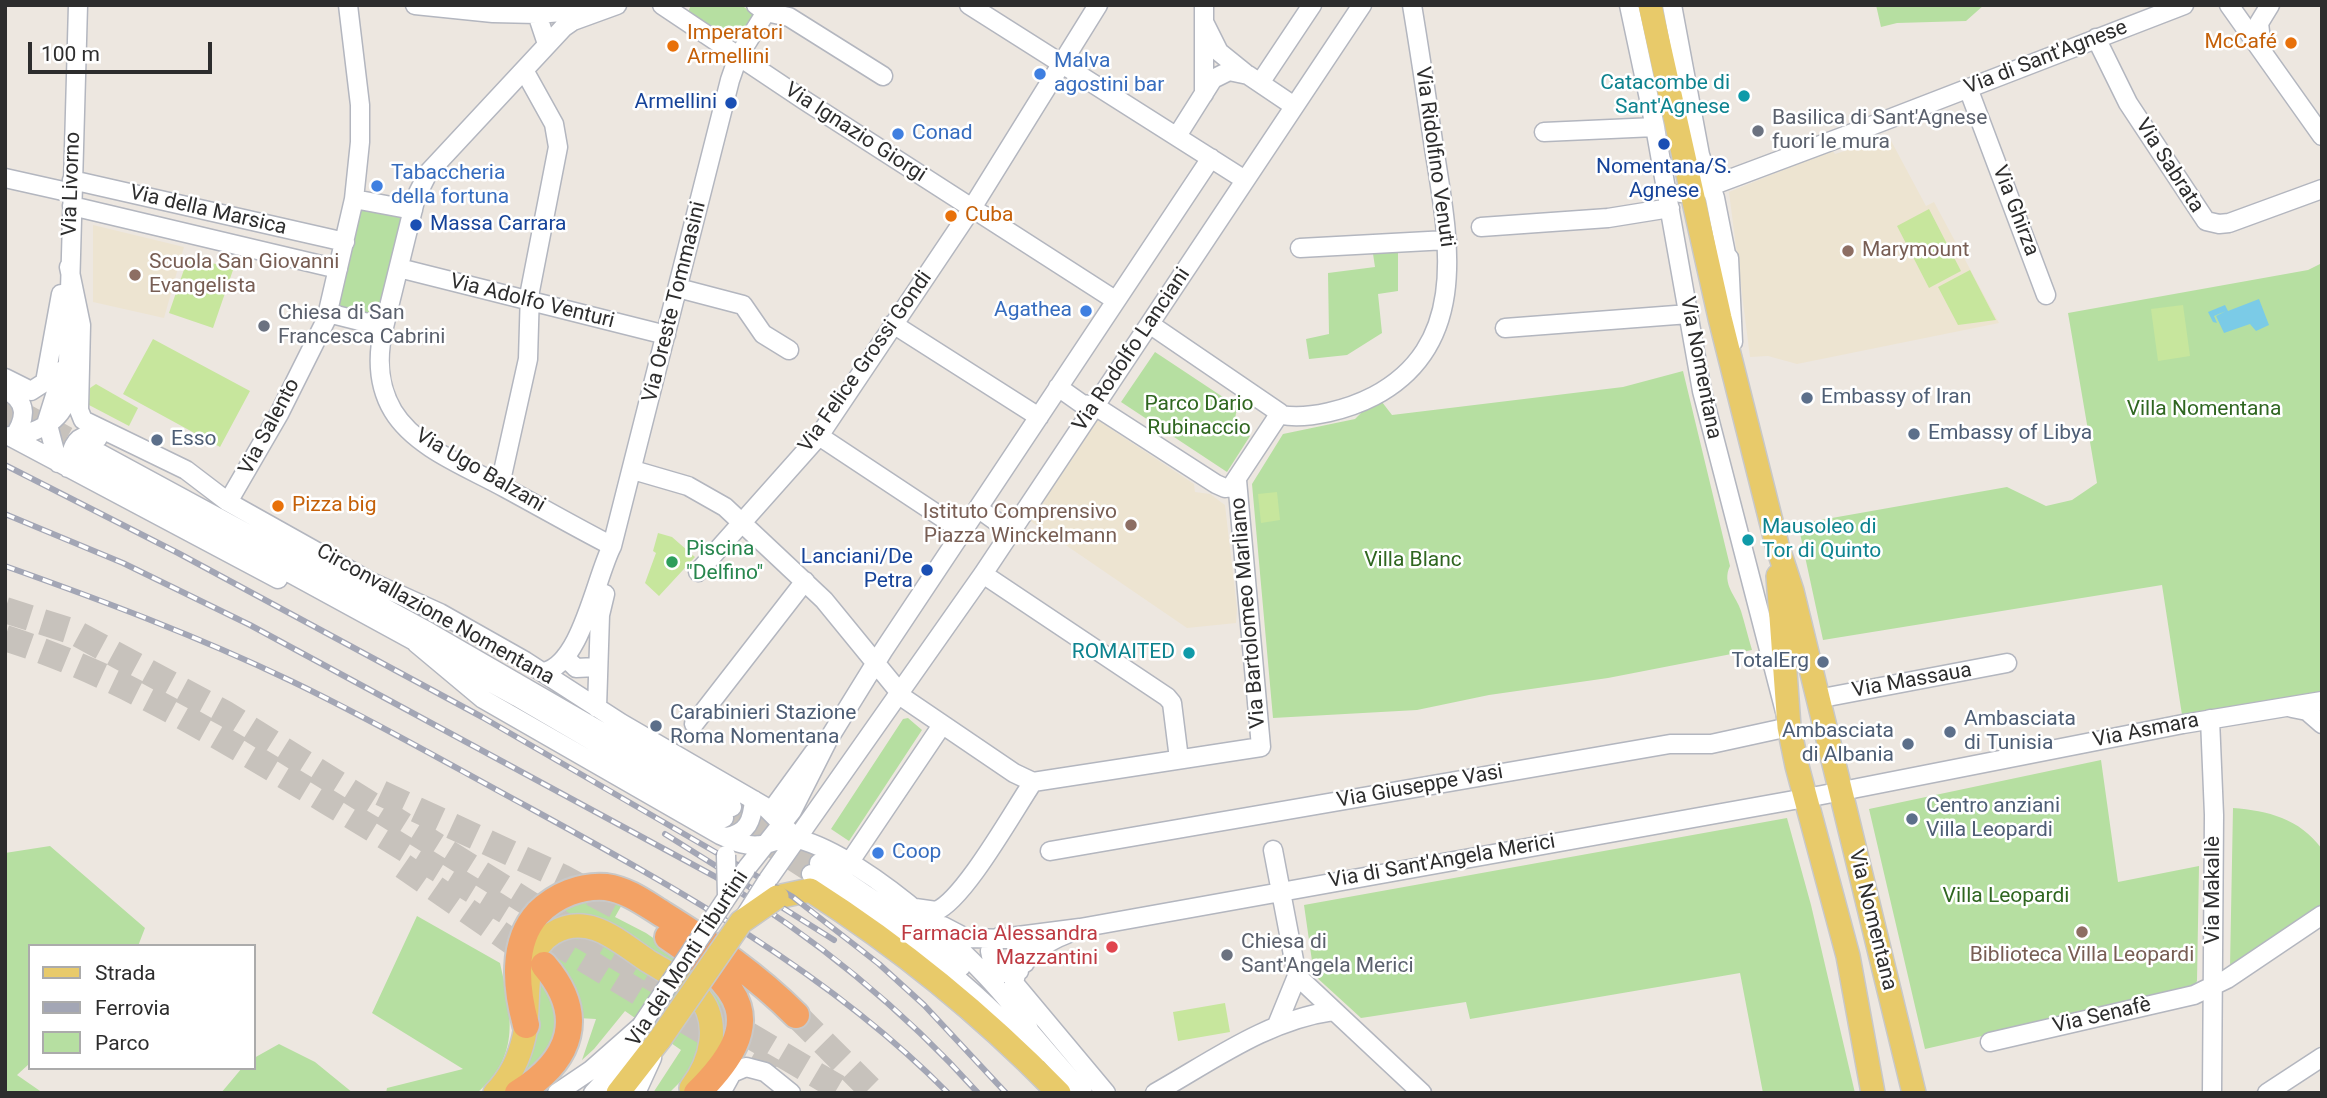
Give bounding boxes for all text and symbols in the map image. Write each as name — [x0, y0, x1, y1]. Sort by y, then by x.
street label: Via di Sant'Agnese — [1961, 15, 2131, 101]
place label: Imperatori Armellini — [687, 21, 783, 71]
scale bar — [32, 28, 215, 72]
place label: McCafé — [2204, 30, 2277, 56]
marker: McCafé — [2283, 35, 2299, 51]
marker: Imperatori Armellini — [665, 38, 681, 54]
text: 100 m — [41, 42, 100, 66]
place label: Malva agostini bar — [1054, 49, 1164, 99]
street label: Via Ridolfino Venuti — [1409, 65, 1459, 249]
marker: Malva agostini bar — [1032, 66, 1048, 82]
place label: Catacombe di Sant'Agnese — [1600, 71, 1730, 121]
street label: Via Ignazio Giorgi — [780, 78, 930, 188]
marker: Catacombe di Sant'Agnese — [1736, 88, 1752, 104]
place label: Armellini — [635, 90, 717, 116]
marker: Armellini — [723, 95, 739, 111]
place label: Basilica di Sant'Agnese fuori le mura — [1772, 106, 1987, 156]
street label: Via Sabrata — [2129, 114, 2209, 218]
place label: Conad — [912, 121, 973, 147]
marker: Basilica di Sant'Agnese fuori le mura — [1750, 123, 1766, 139]
marker: Conad — [890, 126, 906, 142]
street label: Via Livorno — [58, 131, 86, 237]
marker: Nomentana/S. Agnese — [1656, 136, 1672, 152]
place label: Nomentana/S. Agnese — [1596, 155, 1732, 205]
place label: Tabaccheria della fortuna — [391, 161, 509, 211]
street label: Via Ghirza — [1986, 162, 2044, 260]
marker: Tabaccheria della fortuna — [369, 178, 385, 194]
street label: Via della Marsica — [127, 181, 289, 241]
street label: Via Oreste Tommasini — [638, 199, 712, 405]
place label: Cuba — [965, 203, 1013, 229]
marker: Cuba — [943, 208, 959, 224]
place label: Massa Carrara — [430, 212, 567, 238]
marker: Massa Carrara — [408, 217, 424, 233]
place label: Marymount — [1862, 238, 1969, 264]
marker: Marymount — [1840, 243, 1856, 259]
place label: Scuola San Giovanni Evangelista — [149, 250, 339, 300]
street label: Via Rodolfo Lanciani — [1068, 263, 1196, 437]
marker: Scuola San Giovanni Evangelista — [127, 267, 143, 283]
street label: Via Felice Grossi Gondi — [794, 267, 938, 457]
street label: Via Adolfo Venturi — [447, 269, 617, 335]
street label: Via Nomentana — [1674, 295, 1726, 441]
place label: Agathea — [994, 298, 1072, 324]
place label: Chiesa di San Francesca Cabrini — [278, 301, 445, 351]
marker: Agathea — [1078, 303, 1094, 319]
marker: Chiesa di San Francesca Cabrini — [256, 318, 272, 334]
street label: Via Salento — [234, 375, 306, 479]
place label: Embassy of Iran — [1821, 385, 1971, 411]
marker: Embassy of Iran — [1799, 390, 1815, 406]
park label: Parco Dario Rubinaccio — [1144, 392, 1254, 442]
park label: Villa Nomentana — [2127, 397, 2281, 423]
place label: Embassy of Libya — [1928, 421, 2092, 447]
street label: Via Ugo Balzani — [411, 424, 549, 518]
marker: Embassy of Libya — [1906, 426, 1922, 442]
place label: Esso — [171, 427, 217, 453]
marker: Esso — [149, 432, 165, 448]
place label: Pizza big — [292, 493, 377, 519]
street label: Via Bartolomeo Marliano — [1226, 496, 1272, 730]
marker: Pizza big — [270, 498, 286, 514]
place label: Istituto Comprensivo Piazza Winckelmann — [923, 500, 1117, 550]
place label: Mausoleo di Tor di Quinto — [1762, 515, 1881, 565]
marker: Istituto Comprensivo Piazza Winckelmann — [1123, 517, 1139, 533]
marker: Mausoleo di Tor di Quinto — [1740, 532, 1756, 548]
place label: Piscina "Delfino" — [686, 537, 763, 587]
street label: Circonvallazione Nomentana — [312, 539, 558, 691]
place label: Lanciani/De Petra — [801, 545, 913, 595]
park label: Villa Blanc — [1364, 548, 1462, 574]
marker: Piscina "Delfino" — [664, 554, 680, 570]
marker: Lanciani/De Petra — [919, 562, 935, 578]
place label: ROMAITED — [1072, 640, 1175, 666]
marker: ROMAITED — [1181, 645, 1197, 661]
place label: TotalErg — [1731, 649, 1809, 675]
marker: TotalErg — [1815, 654, 1831, 670]
street label: Via Massaua — [1850, 658, 1974, 704]
place label: Carabinieri Stazione Roma Nomentana — [670, 701, 856, 751]
place label: Ambasciata di Tunisia — [1964, 707, 2076, 757]
street label: Via Asmara — [2091, 708, 2201, 754]
marker: Carabinieri Stazione Roma Nomentana — [648, 718, 664, 734]
place label: Ambasciata di Albania — [1782, 719, 1894, 769]
marker: Ambasciata di Tunisia — [1942, 724, 1958, 740]
marker: Ambasciata di Albania — [1900, 736, 1916, 752]
street label: Via Giuseppe Vasi — [1335, 760, 1505, 814]
place label: Centro anziani Villa Leopardi — [1926, 794, 2060, 844]
marker: Centro anziani Villa Leopardi — [1904, 811, 1920, 827]
street label: Via di Sant'Angela Merici — [1327, 830, 1557, 894]
street label: Via Makallè — [2201, 836, 2227, 944]
place label: Coop — [892, 840, 941, 866]
marker: Coop — [870, 845, 886, 861]
street label: Via Nomentana — [1842, 847, 1902, 993]
street label: Via dei Monti Tiburtini — [622, 866, 754, 1052]
park label: Villa Leopardi — [1943, 884, 2069, 910]
place label: Farmacia Alessandra Mazzantini — [901, 922, 1098, 972]
marker: Biblioteca Villa Leopardi — [2074, 924, 2090, 940]
place label: Chiesa di Sant'Angela Merici — [1241, 930, 1414, 980]
marker: Farmacia Alessandra Mazzantini — [1104, 939, 1120, 955]
place label: Biblioteca Villa Leopardi — [1970, 943, 2194, 969]
legend — [28, 944, 256, 1070]
marker: Chiesa di Sant'Angela Merici — [1219, 947, 1235, 963]
text: Strada — [95, 961, 156, 985]
street label: Via Senafè — [2050, 992, 2154, 1040]
text: Ferrovia — [95, 996, 170, 1020]
text: Parco — [95, 1031, 149, 1055]

